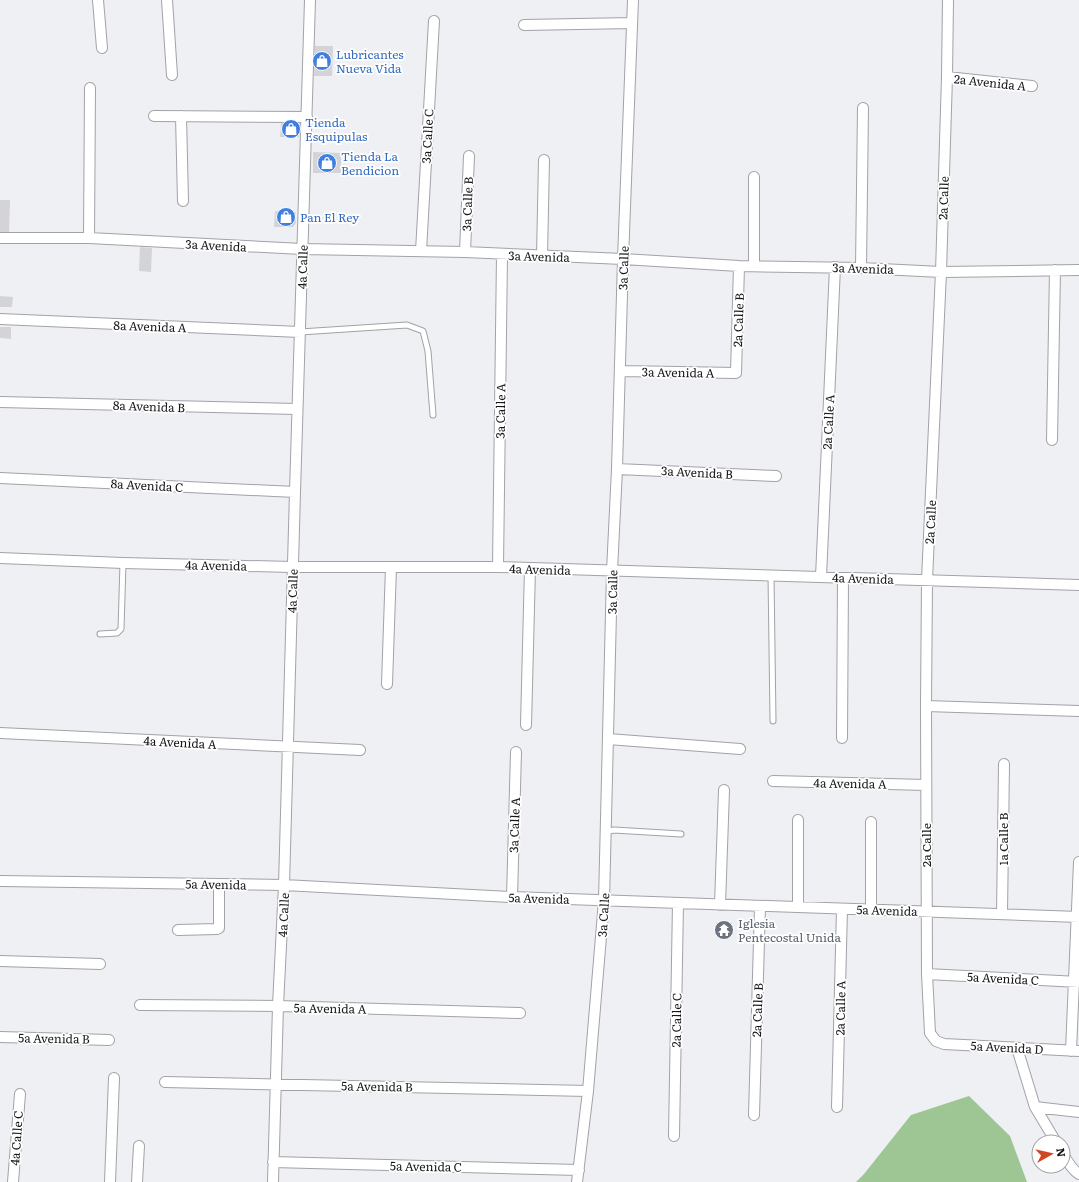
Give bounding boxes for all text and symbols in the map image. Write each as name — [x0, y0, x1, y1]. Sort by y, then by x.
place label: Lubricantes Nueva Vida — [336, 45, 404, 77]
shop icon: Lubricantes Nueva Vida — [311, 50, 333, 72]
street label: 2a Avenida A — [953, 69, 1027, 95]
street label: 3a Calle C — [417, 108, 437, 164]
place label: Tienda Esquipulas — [305, 113, 368, 145]
shop icon: Tienda Esquipulas — [280, 118, 302, 140]
place label: Tienda La Bendicion — [341, 147, 399, 179]
shop icon: Tienda La Bendicion — [316, 152, 338, 174]
street label: 3a Calle B — [457, 176, 477, 232]
street label: 2a Calle — [933, 176, 953, 220]
shop icon: Pan El Rey — [275, 206, 297, 228]
place label: Pan El Rey — [300, 208, 359, 226]
street label: 3a Avenida — [185, 234, 248, 256]
street label: 4a Calle — [292, 245, 312, 289]
street label: 3a Avenida — [508, 246, 571, 266]
street label: 3a Calle — [613, 246, 633, 290]
street label: 3a Avenida — [832, 258, 895, 278]
street label: 2a Calle B — [728, 293, 748, 347]
street label: 8a Avenida A — [113, 316, 187, 336]
street label: 3a Avenida A — [641, 362, 715, 382]
street label: 3a Calle A — [491, 383, 509, 439]
street label: 2a Calle A — [818, 394, 838, 450]
street label: 8a Avenida B — [113, 396, 185, 416]
street label: 3a Avenida B — [661, 461, 734, 483]
street label: 8a Avenida C — [110, 474, 184, 496]
street label: 2a Calle — [920, 500, 940, 544]
street label: 4a Avenida — [185, 555, 248, 575]
street label: 4a Avenida — [509, 559, 572, 579]
street label: 4a Avenida — [832, 568, 895, 588]
street label: 4a Calle — [282, 569, 302, 613]
street label: 3a Calle — [603, 570, 621, 614]
street label: 4a Avenida A — [143, 731, 217, 753]
street label: 4a Avenida A — [813, 773, 887, 793]
street label: 3a Calle A — [504, 797, 524, 853]
street label: 1a Calle B — [994, 812, 1012, 865]
street label: 2a Calle — [917, 823, 935, 867]
street label: 5a Avenida — [185, 874, 247, 894]
street label: 5a Avenida — [508, 888, 571, 908]
street label: 4a Calle — [273, 892, 293, 938]
street label: 3a Calle — [592, 892, 614, 938]
street label: 5a Avenida — [856, 900, 919, 920]
place label: Iglesia Pentecostal Unida — [738, 914, 841, 946]
temple icon: Iglesia Pentecostal Unida — [713, 919, 735, 941]
street label: 5a Avenida C — [966, 967, 1040, 989]
street label: 2a Calle A — [831, 980, 849, 1036]
street label: 2a Calle B — [747, 983, 767, 1037]
street label: 2a Calle C — [667, 993, 685, 1047]
street label: 5a Avenida A — [294, 998, 367, 1018]
street label: 5a Avenida B — [18, 1028, 90, 1048]
street label: 5a Avenida D — [970, 1036, 1044, 1058]
street label: 5a Avenida B — [341, 1076, 413, 1096]
street label: 4a Calle C — [5, 1110, 27, 1166]
north arrow — [1031, 1134, 1071, 1174]
text: N — [1053, 1147, 1070, 1158]
street label: 5a Avenida C — [390, 1156, 462, 1176]

